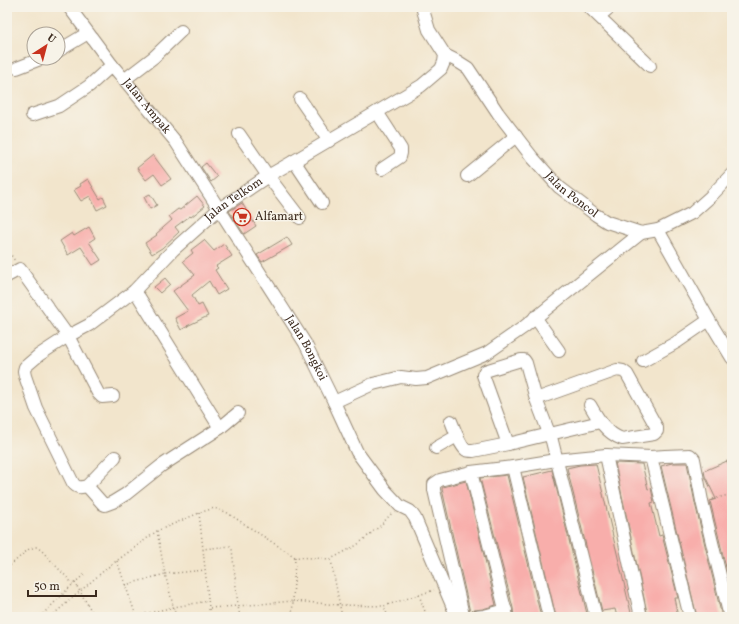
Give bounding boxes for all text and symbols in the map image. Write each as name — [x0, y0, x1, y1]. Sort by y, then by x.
north arrow — [26, 26, 66, 66]
text: U — [44, 31, 59, 48]
street label: Jalan Ampak — [119, 75, 174, 138]
street label: Jalan Poncol — [541, 168, 601, 222]
street label: Jalan Telkom — [202, 173, 266, 226]
supermarket icon: Alfamart — [232, 207, 252, 227]
place label: Alfamart — [255, 209, 303, 225]
street label: Jalan Bongkoi — [281, 312, 331, 384]
scale bar — [28, 572, 96, 598]
text: 50 m — [34, 579, 60, 595]

